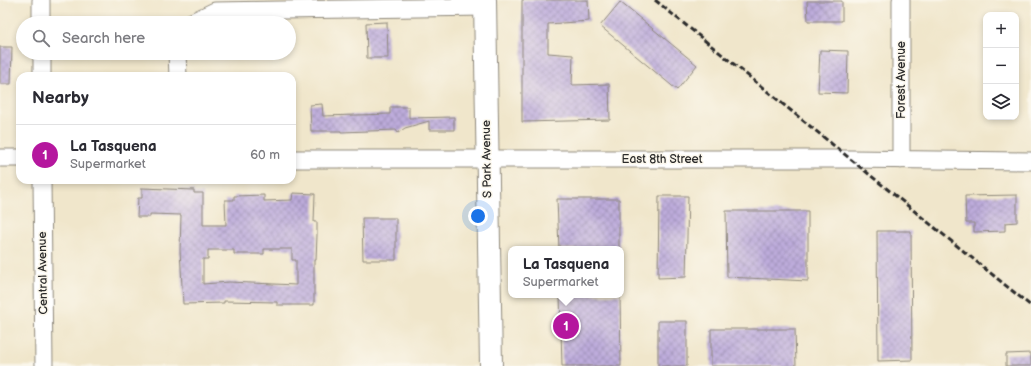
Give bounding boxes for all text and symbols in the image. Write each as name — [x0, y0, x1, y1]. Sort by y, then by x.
map controls — [983, 12, 1019, 120]
button: + — [983, 12, 1019, 48]
search box — [16, 16, 296, 60]
icon: search — [30, 27, 52, 49]
text: Search here — [62, 29, 145, 48]
street label: Forest Avenue — [894, 41, 909, 119]
button: − — [983, 48, 1019, 84]
button: layers — [983, 84, 1019, 120]
text: Nearby — [32, 88, 89, 108]
street label: S Park Avenue — [479, 120, 495, 198]
text: La Tasquena — [70, 137, 157, 156]
text: 1 — [42, 147, 48, 163]
text: 60 m — [250, 147, 280, 163]
street label: East 8th Street — [622, 152, 703, 167]
text: Supermarket — [70, 156, 146, 172]
your location — [468, 206, 488, 226]
street label: Central Avenue — [35, 231, 51, 315]
popup — [508, 246, 624, 298]
text: La Tasquena — [523, 255, 609, 274]
text: Supermarket — [523, 274, 598, 290]
pin: 1 — [553, 311, 579, 341]

